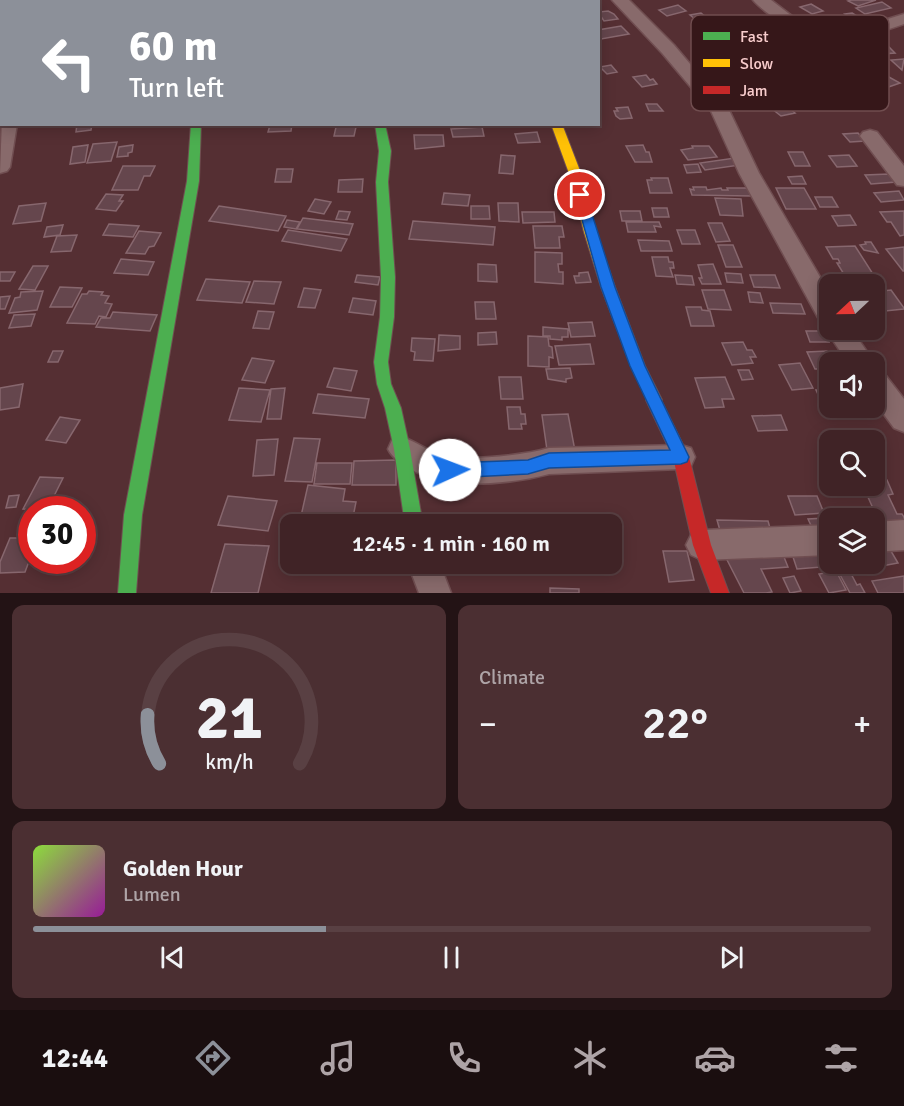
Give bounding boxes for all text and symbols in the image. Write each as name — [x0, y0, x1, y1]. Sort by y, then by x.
legend — [691, 15, 889, 111]
text: 60 m — [129, 21, 218, 72]
icon: left — [30, 24, 108, 102]
text: Fast — [740, 27, 769, 47]
text: Slow — [740, 54, 774, 74]
text: Turn left — [129, 72, 224, 105]
text: Jam — [740, 81, 768, 101]
pin — [554, 169, 605, 220]
icon: arrive — [563, 178, 596, 211]
north arrow — [819, 274, 885, 340]
map controls — [819, 274, 885, 574]
button: sound — [819, 352, 885, 418]
button: search — [819, 430, 885, 496]
position arrow — [418, 438, 482, 502]
speed limit sign: 30 — [18, 496, 96, 574]
button: layers — [819, 508, 885, 574]
text: 12:45 · 1 min · 160 m — [352, 530, 550, 557]
text: Climate — [479, 665, 545, 690]
text: 21 — [195, 679, 263, 756]
text: 22° — [642, 696, 708, 751]
text: − — [479, 704, 497, 745]
text: + — [853, 704, 871, 745]
text: km/h — [205, 749, 253, 775]
text: Golden Hour — [123, 855, 243, 882]
text: Lumen — [123, 882, 181, 907]
icon: previous — [156, 941, 189, 974]
icon: pause — [435, 941, 468, 974]
icon: next — [715, 941, 748, 974]
icon: directions — [192, 1037, 234, 1079]
icon: music — [317, 1037, 359, 1079]
icon: phone — [443, 1037, 485, 1079]
icon: climate — [569, 1037, 611, 1079]
icon: car — [694, 1037, 736, 1079]
icon: filters — [820, 1037, 862, 1079]
text: 12:44 — [42, 1042, 108, 1075]

